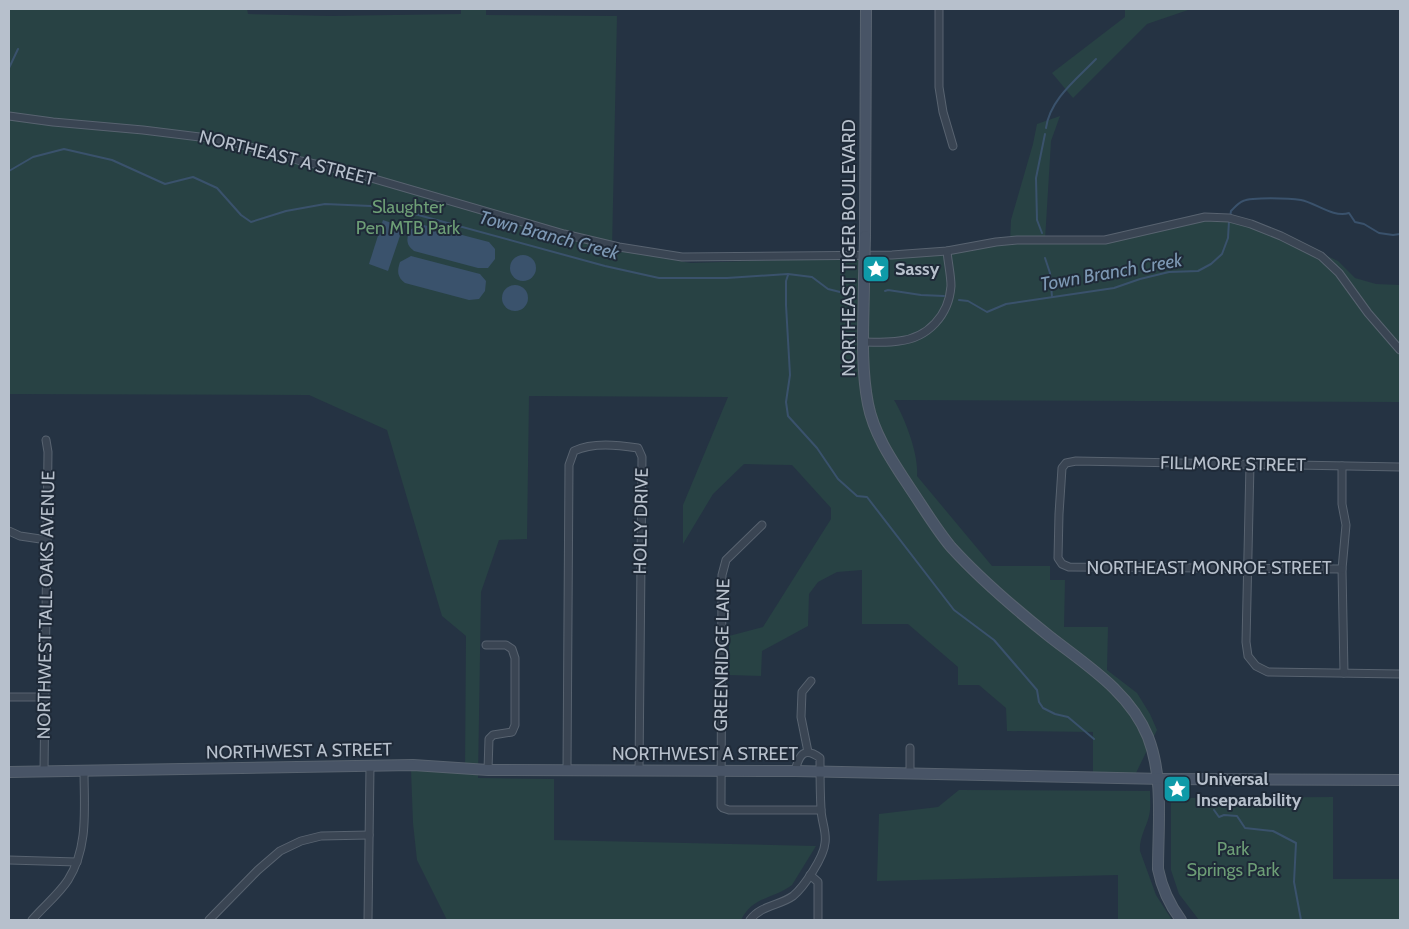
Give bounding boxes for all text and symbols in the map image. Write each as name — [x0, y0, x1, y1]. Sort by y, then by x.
street label: NORTHEAST TIGER BOULEVARD — [838, 119, 860, 377]
street label: NORTHEAST A STREET — [197, 126, 378, 191]
park label: Slaughter Pen MTB Park — [356, 196, 461, 239]
water label: Town Branch Creek — [476, 205, 622, 265]
water label: Town Branch Creek — [1038, 248, 1185, 296]
place icon: Sassy — [861, 254, 891, 284]
place label: Sassy — [895, 258, 940, 280]
street label: FILLMORE STREET — [1160, 452, 1306, 476]
street label: HOLLY DRIVE — [629, 468, 653, 574]
street label: NORTHWEST TALL OAKS AVENUE — [33, 470, 59, 739]
street label: NORTHEAST MONROE STREET — [1087, 557, 1332, 579]
street label: GREENRIDGE LANE — [710, 578, 734, 732]
street label: NORTHWEST A STREET — [206, 738, 393, 764]
street label: NORTHWEST A STREET — [612, 743, 799, 765]
place label: Universal Inseparability — [1196, 768, 1302, 811]
place icon: Universal Inseparability — [1162, 774, 1192, 804]
park label: Park Springs Park — [1187, 838, 1280, 881]

